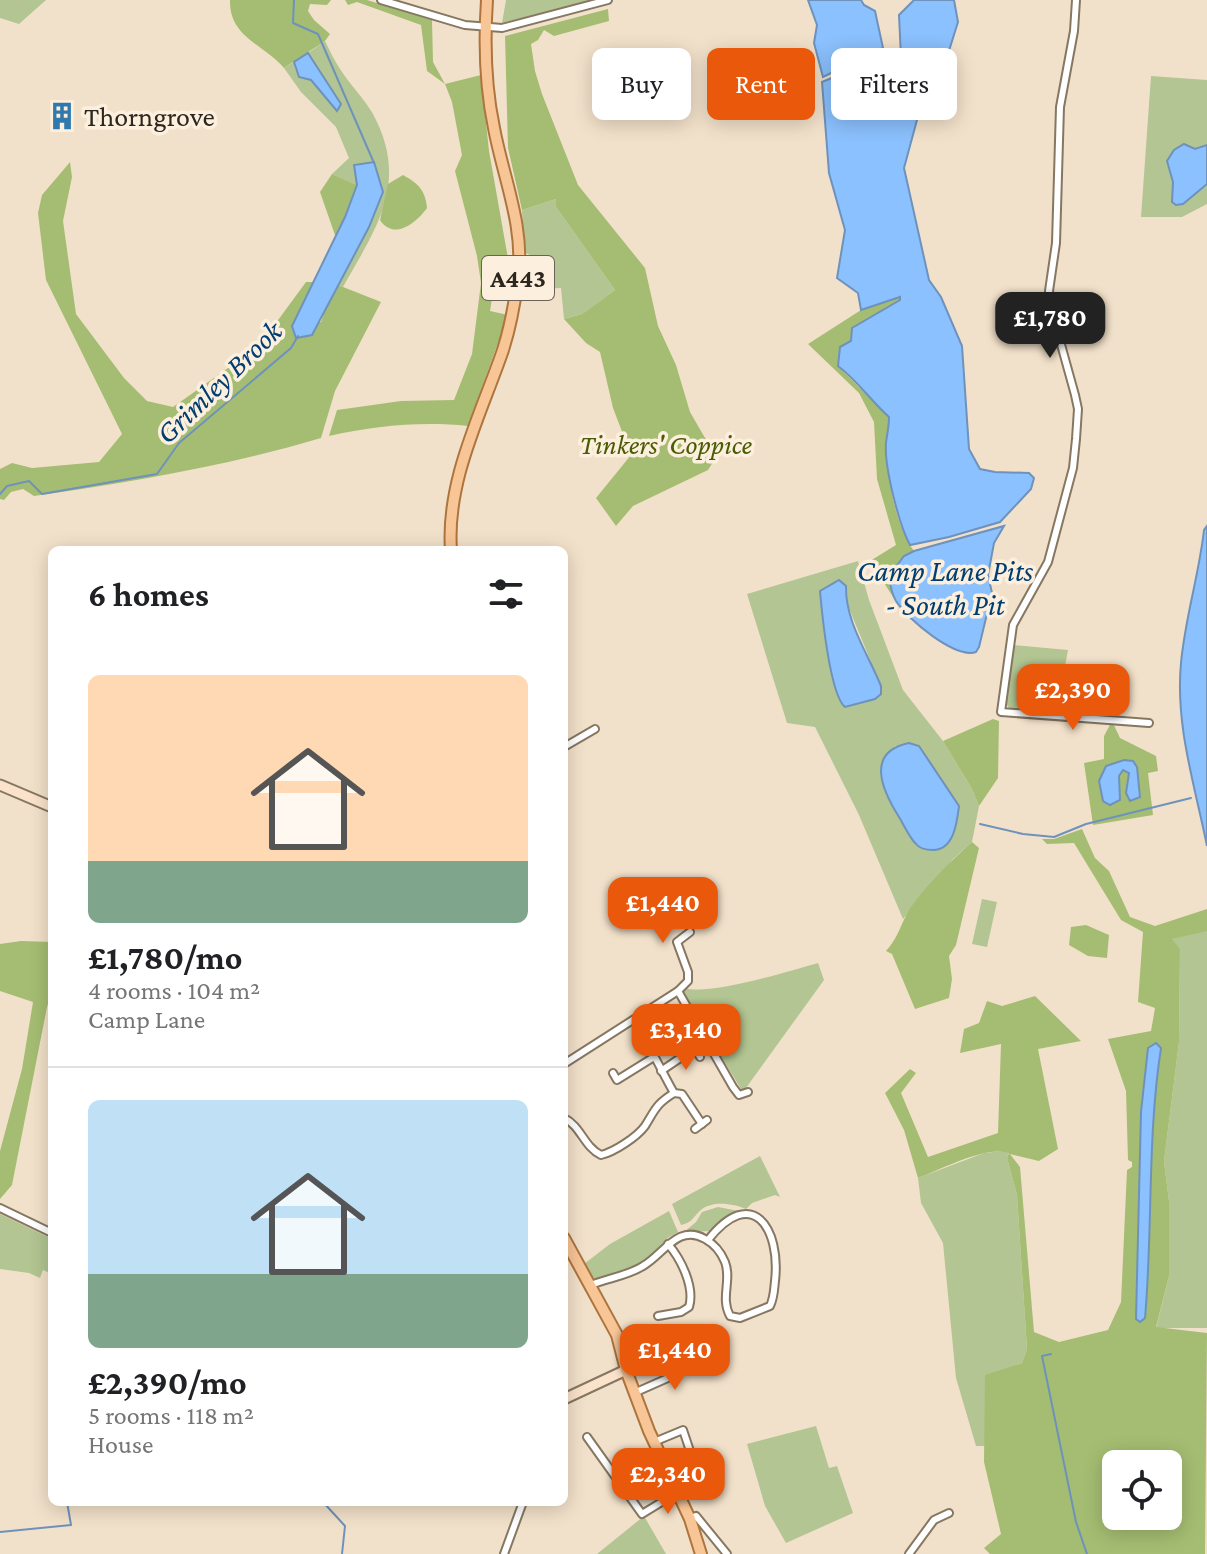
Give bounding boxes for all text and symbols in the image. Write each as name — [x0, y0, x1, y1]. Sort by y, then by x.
chip: Buy — [592, 48, 691, 120]
chip: Rent — [707, 48, 815, 120]
chip: Filters — [831, 48, 957, 120]
building icon: Thorngrove — [47, 101, 77, 131]
place label: Thorngrove — [84, 101, 215, 132]
road number: A443 — [482, 256, 554, 300]
pin: £1,780 — [985, 292, 1115, 360]
text: £1,780 — [1013, 303, 1087, 332]
water label: Grimley Brook — [149, 312, 290, 450]
park label: Tinkers' Coppice — [580, 429, 753, 460]
water label: Camp Lane Pits - South Pit — [857, 554, 1034, 621]
icon: filters — [484, 572, 528, 616]
text: 6 homes — [88, 576, 209, 613]
pin: £2,390 — [1008, 664, 1138, 732]
text: £2,390 — [1035, 675, 1111, 704]
icon: home — [236, 727, 380, 871]
pin: £1,440 — [598, 877, 728, 945]
text: £1,440 — [626, 888, 700, 917]
text: £1,780/mo — [88, 939, 242, 976]
text: 4 rooms · 104 m² — [88, 976, 260, 1005]
pin: £3,140 — [621, 1004, 751, 1072]
text: Camp Lane — [88, 1005, 205, 1034]
text: £3,140 — [650, 1015, 722, 1044]
icon: home — [236, 1152, 380, 1296]
pin: £1,440 — [610, 1324, 740, 1392]
text: £1,440 — [638, 1335, 712, 1364]
text: £2,390/mo — [88, 1364, 247, 1401]
text: 5 rooms · 118 m² — [88, 1401, 254, 1430]
text: House — [88, 1430, 153, 1459]
pin: £2,340 — [603, 1448, 733, 1516]
map controls — [1102, 1450, 1182, 1530]
button: locate — [1102, 1450, 1182, 1530]
text: £2,340 — [630, 1459, 706, 1488]

